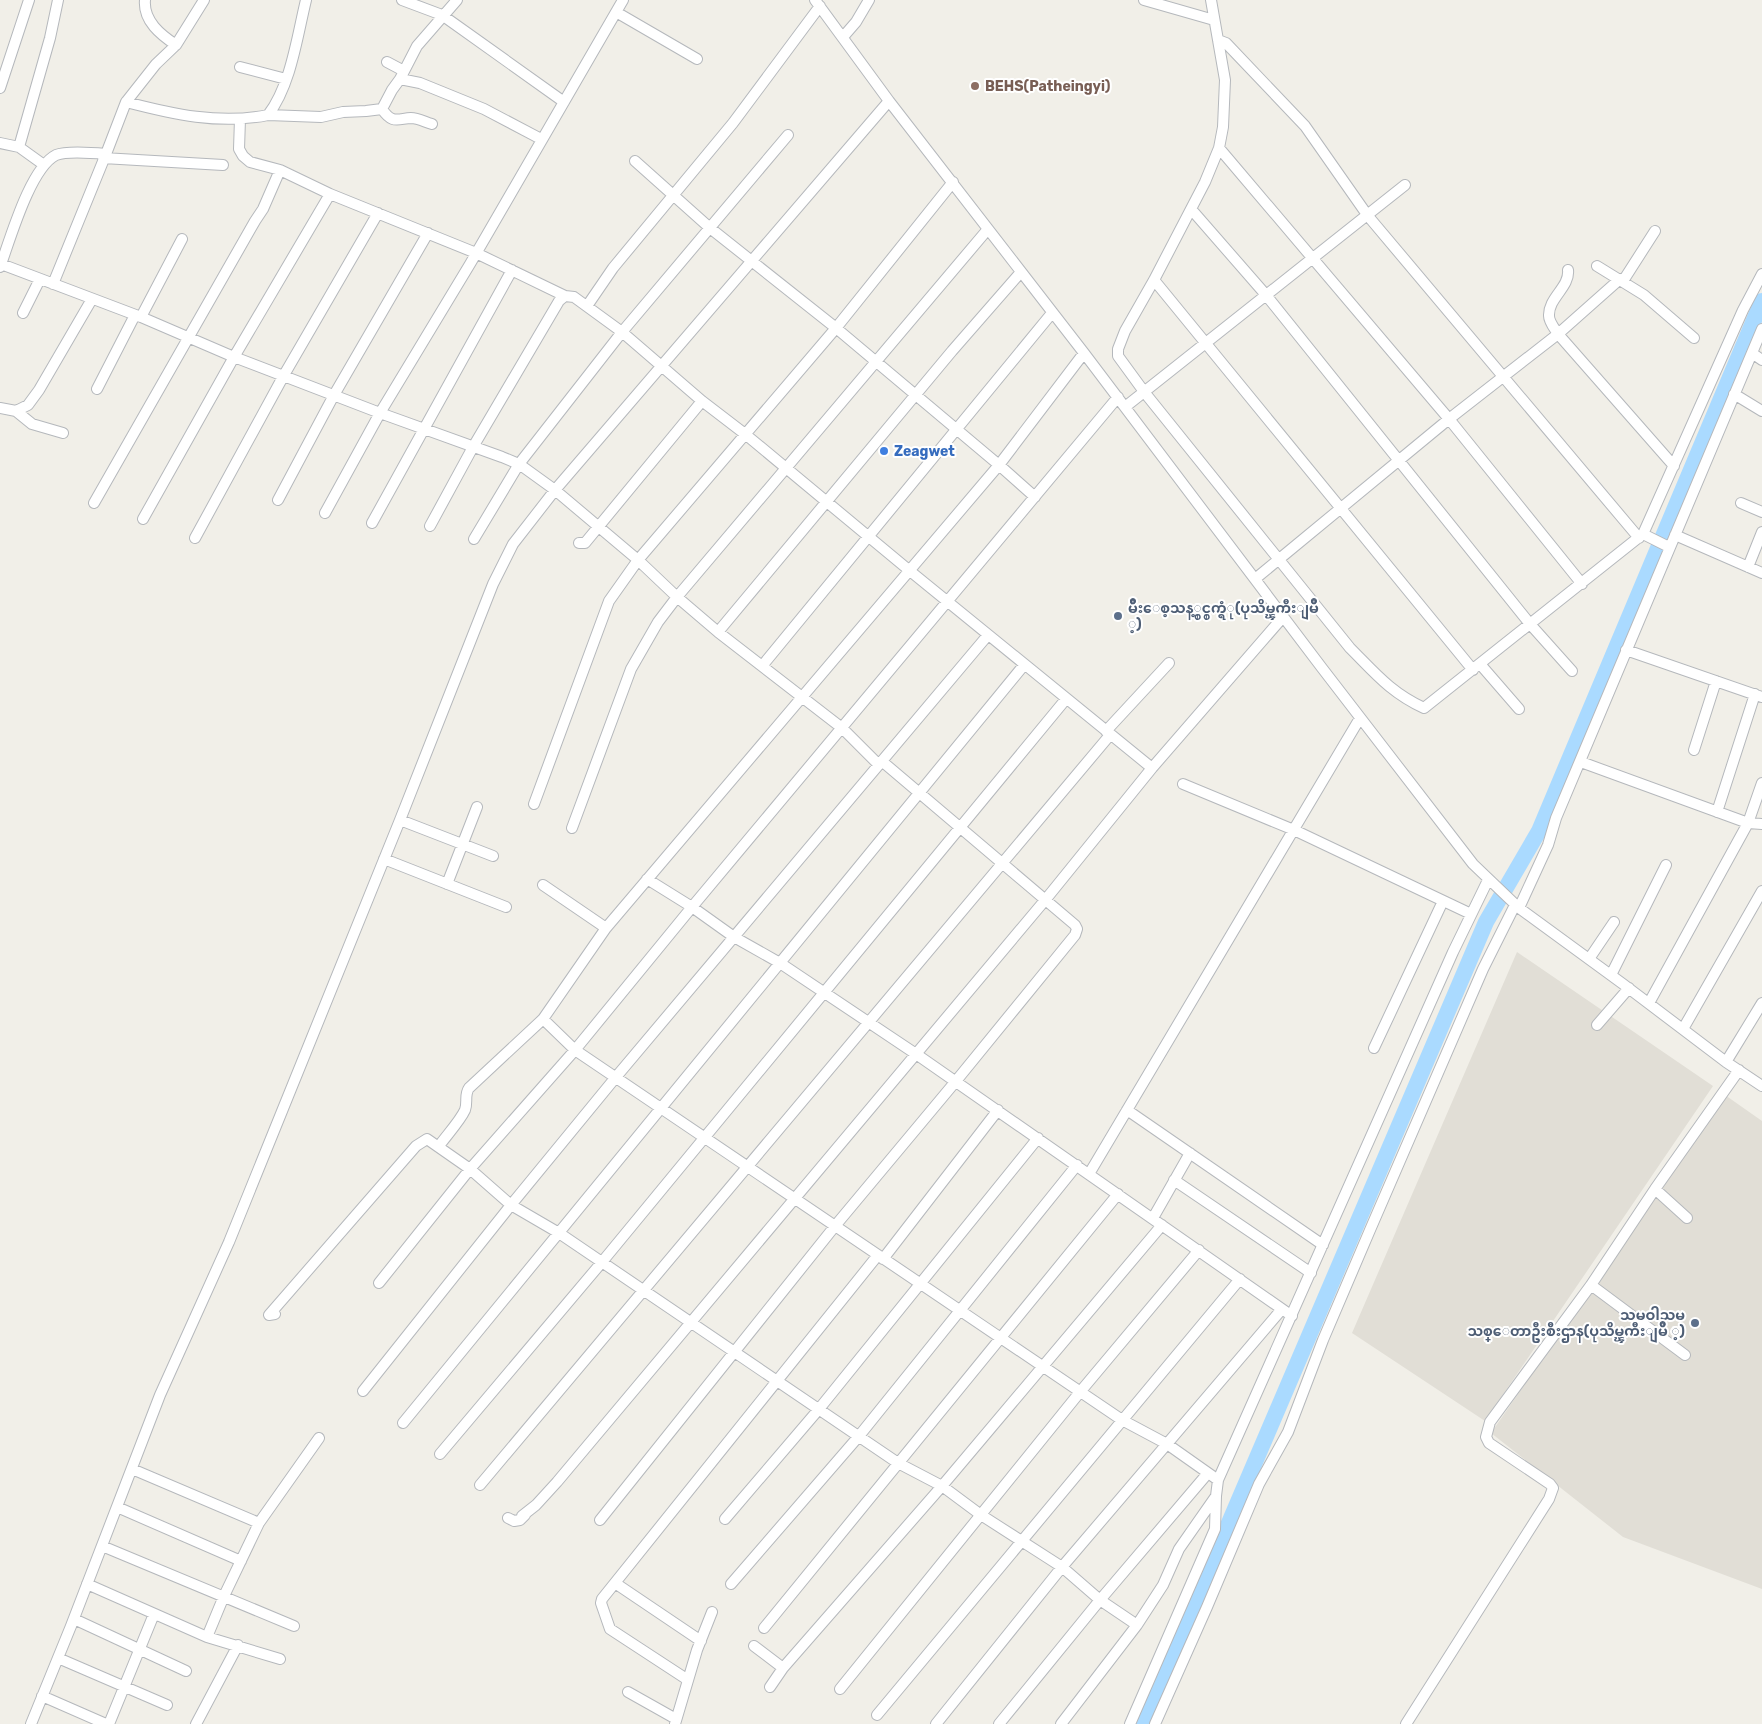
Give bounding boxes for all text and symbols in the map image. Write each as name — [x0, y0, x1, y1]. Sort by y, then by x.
place label: BEHS(Patheingyi) — [985, 78, 1110, 95]
marker: BEHS(Patheingyi) — [969, 80, 981, 92]
place label: Zeagwet — [894, 443, 955, 460]
marker: Zeagwet — [878, 445, 890, 457]
place label: မ်ိဳးေစ့သန့္စင္စက္ရံု(ပုသိမ္ၾကီးျမိဳ ့) — [1128, 598, 1319, 634]
marker: မ်ိဳးေစ့သန့္စင္စက္ရံု(ပုသိမ္ၾကီးျမိဳ ့) — [1112, 610, 1124, 622]
place label: သမဝါသမ သစ္ေတာဦးစီးဌာန(ပုသိမ္ၾကီးျမိဳ ့) — [1467, 1306, 1685, 1343]
marker: သမဝါသမ သစ္ေတာဦးစီးဌာန(ပုသိမ္ၾကီးျမိဳ ့) — [1689, 1317, 1701, 1329]

